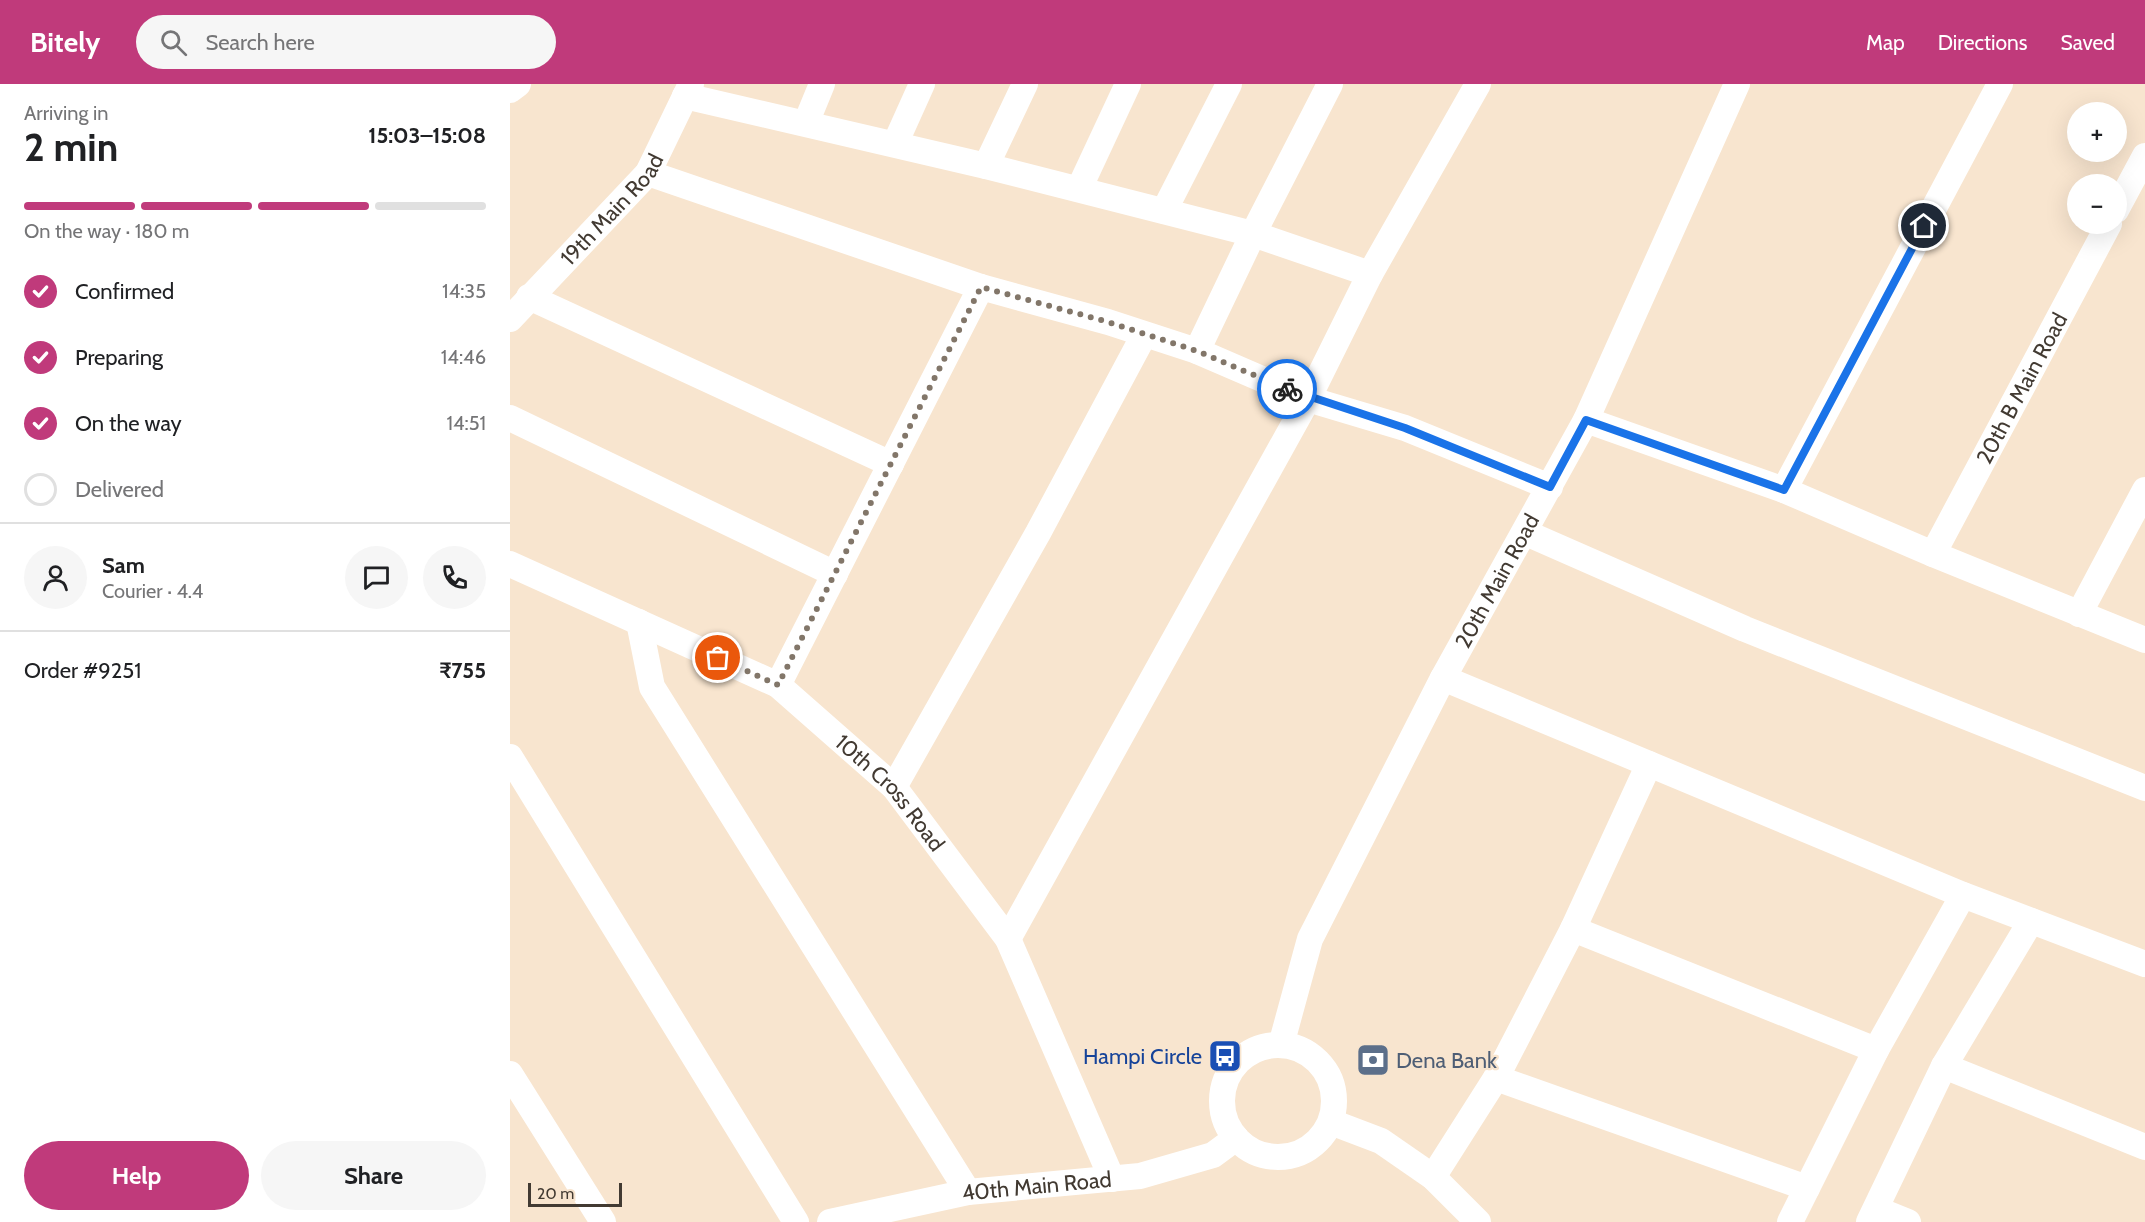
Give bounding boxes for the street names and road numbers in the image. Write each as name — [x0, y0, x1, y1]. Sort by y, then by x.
street label: 19th Main Road — [555, 149, 669, 271]
street label: 20th B Main Road — [1971, 308, 2073, 469]
street label: 20th Main Road — [1449, 509, 1545, 653]
street label: 10th Cross Road — [830, 729, 950, 857]
street label: 40th Main Road — [959, 1166, 1113, 1207]

